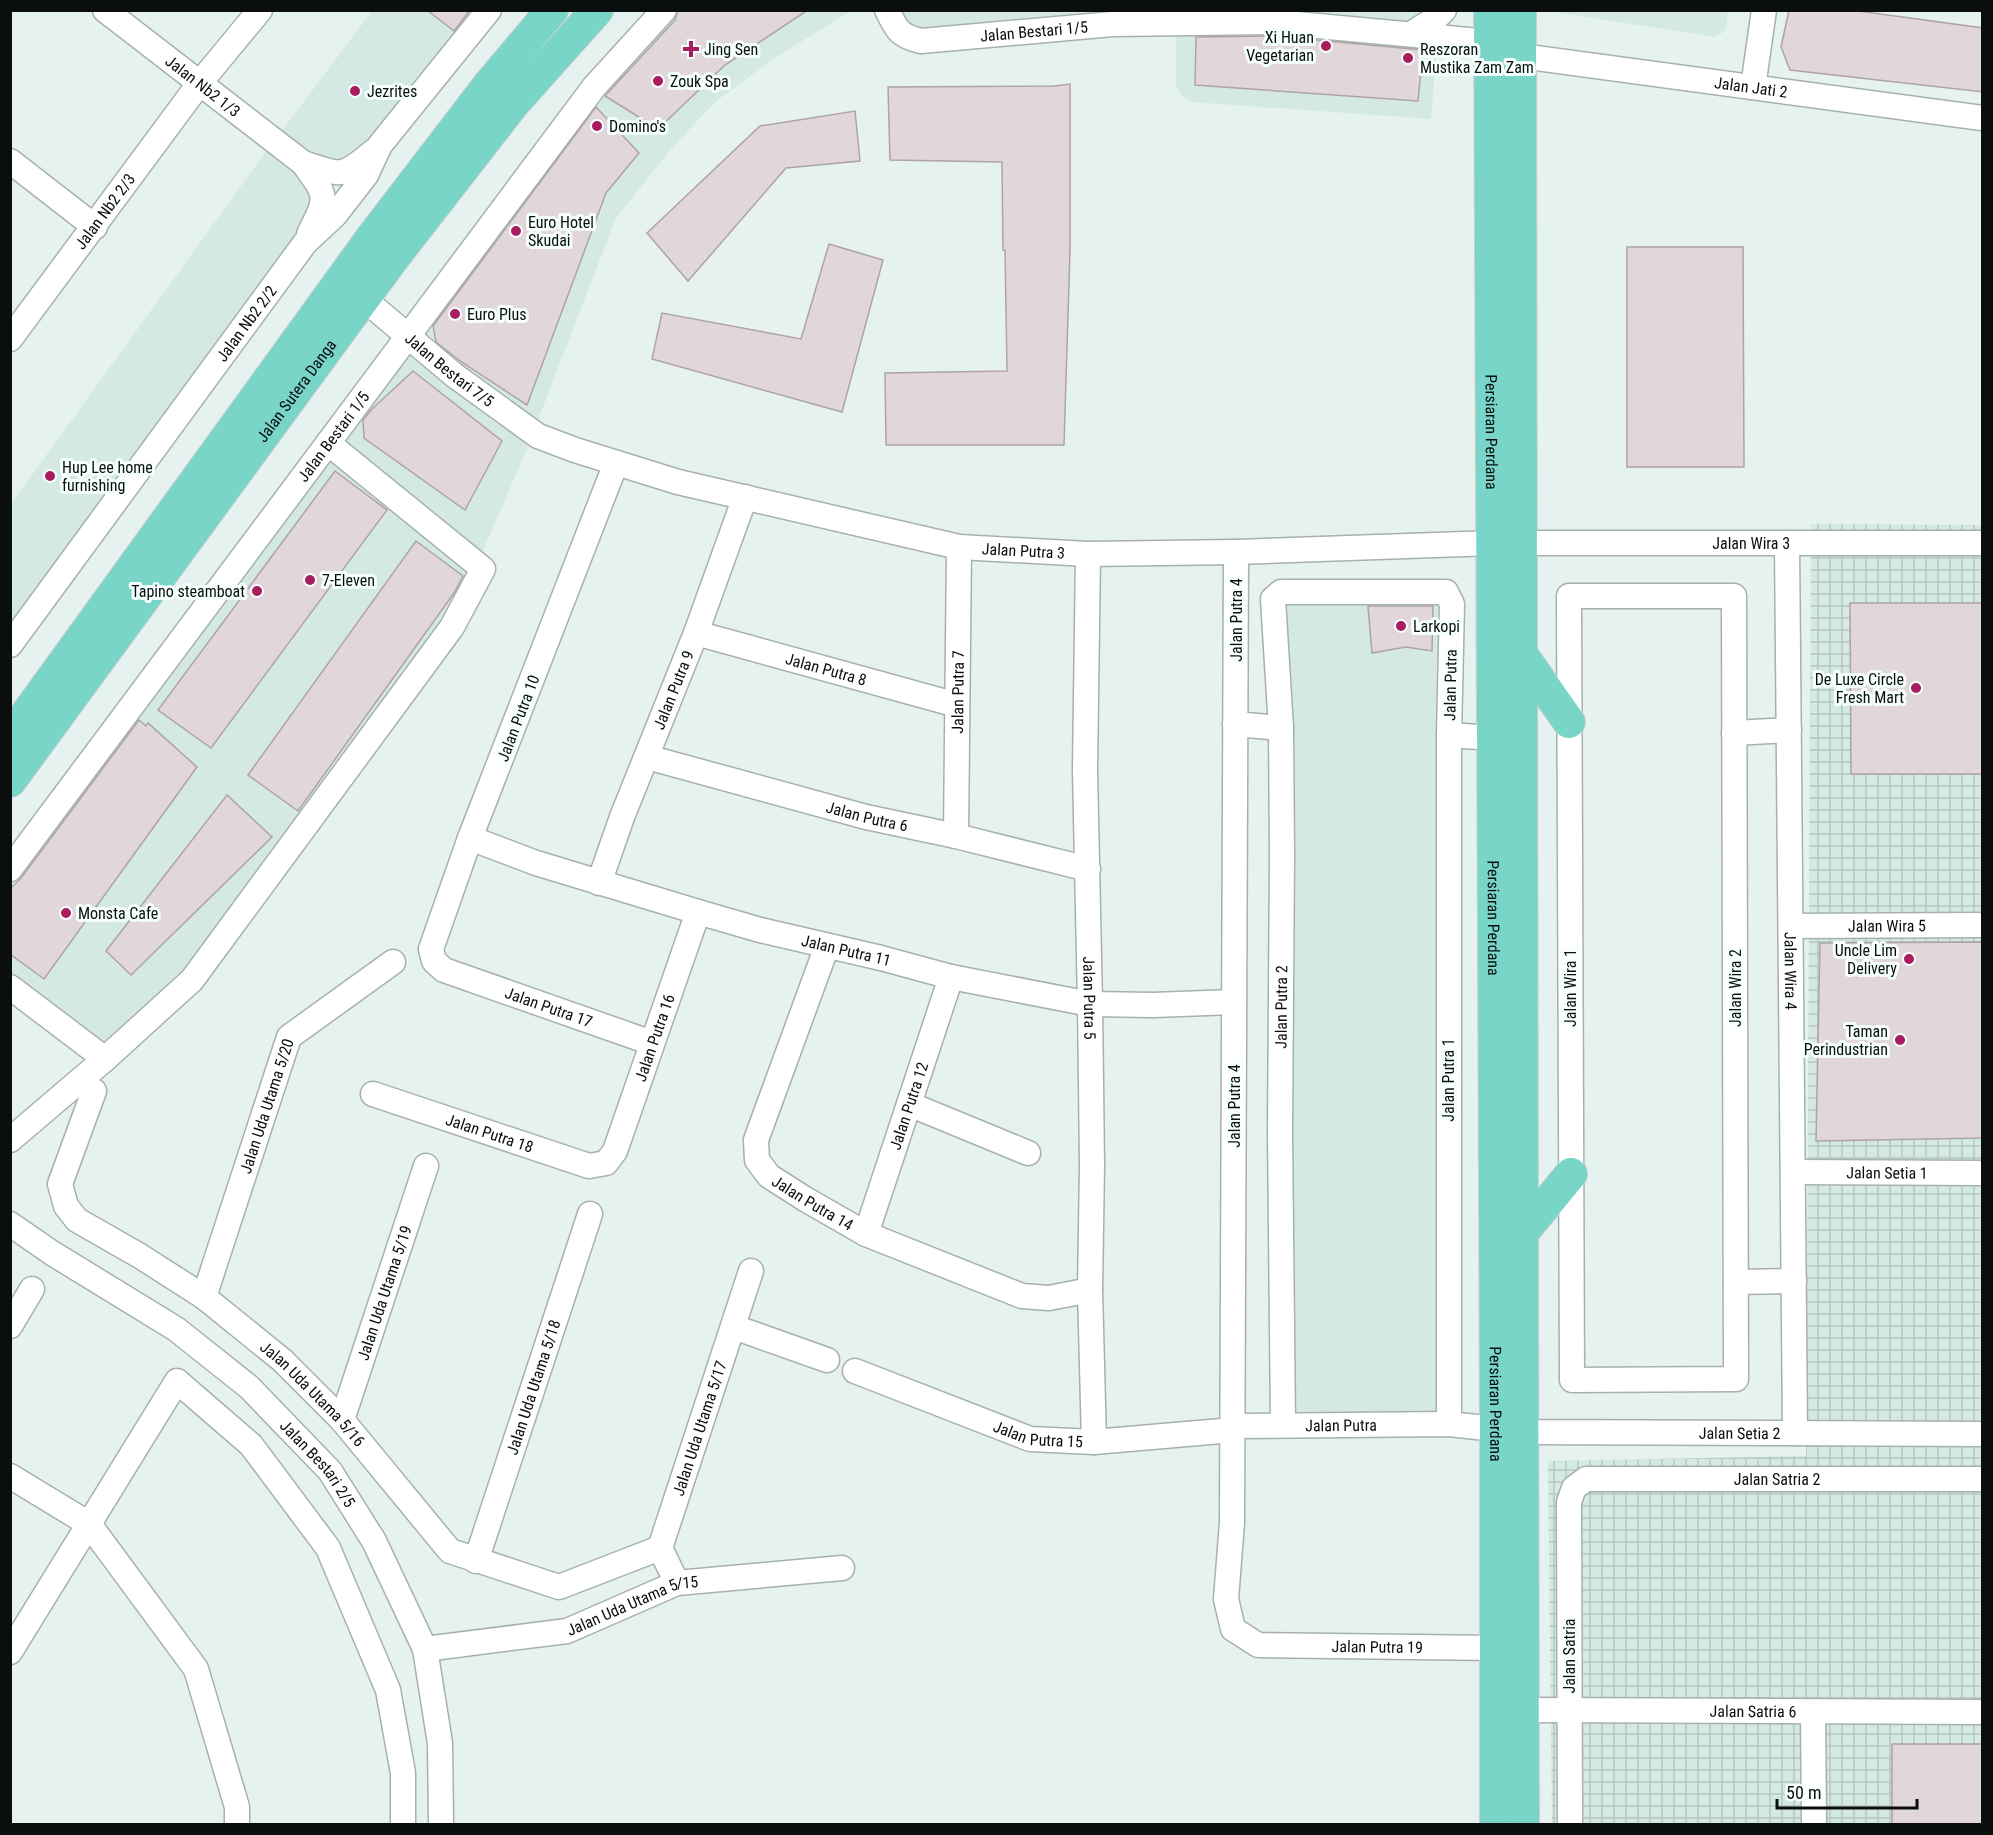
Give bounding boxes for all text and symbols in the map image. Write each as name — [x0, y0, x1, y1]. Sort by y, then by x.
street label: Jalan Bestari 1/5 — [979, 17, 1089, 46]
place label: Xi Huan Vegetarian — [1246, 28, 1314, 65]
marker: Xi Huan Vegetarian — [1319, 39, 1333, 53]
marker: Jing Sen — [682, 40, 700, 58]
place label: Jing Sen — [704, 40, 758, 59]
place label: Reszoran Mustika Zam Zam — [1420, 40, 1534, 77]
street label: Jalan Nb2 1/3 — [162, 51, 244, 121]
marker: Reszoran Mustika Zam Zam — [1401, 51, 1415, 65]
place label: Zouk Spa — [670, 72, 729, 91]
street label: Jalan Jati 2 — [1713, 73, 1789, 102]
marker: Zouk Spa — [651, 74, 665, 88]
place label: Jezrites — [367, 82, 417, 101]
marker: Jezrites — [348, 84, 362, 98]
place label: Domino's — [609, 117, 666, 136]
marker: Domino's — [590, 119, 604, 133]
street label: Jalan Nb2 2/3 — [71, 170, 139, 253]
place label: Euro Hotel Skudai — [528, 213, 594, 250]
marker: Euro Hotel Skudai — [509, 224, 523, 238]
street label: Jalan Nb2 2/2 — [212, 282, 281, 365]
place label: Euro Plus — [467, 305, 527, 324]
marker: Euro Plus — [448, 307, 462, 321]
street label: Jalan Bestari 7/5 — [401, 329, 498, 411]
street label: Jalan Sutera Danga — [253, 336, 340, 446]
street label: Persiaran Perdana — [1482, 374, 1501, 490]
street label: Jalan Bestari 1/5 — [294, 388, 374, 486]
place label: Hup Lee home furnishing — [62, 458, 153, 495]
marker: Hup Lee home furnishing — [43, 469, 57, 483]
street label: Jalan Wira 3 — [1712, 534, 1790, 553]
street label: Jalan Putra 3 — [981, 539, 1066, 563]
place label: 7-Eleven — [322, 571, 375, 590]
marker: 7-Eleven — [303, 573, 317, 587]
street label: Jalan Putra 4 — [1227, 578, 1246, 662]
place label: Tapino steamboat — [131, 582, 245, 601]
marker: Tapino steamboat — [250, 584, 264, 598]
place label: Larkopi — [1413, 617, 1460, 636]
marker: Larkopi — [1394, 619, 1408, 633]
street label: Jalan Putra 9 — [649, 648, 698, 732]
street label: Jalan Putra 8 — [783, 649, 869, 690]
street label: Jalan Putra — [1440, 649, 1461, 721]
street label: Jalan Putra 7 — [948, 650, 968, 734]
place label: De Luxe Circle Fresh Mart — [1815, 670, 1904, 707]
street label: Jalan Putra 10 — [493, 672, 544, 764]
marker: De Luxe Circle Fresh Mart — [1909, 681, 1923, 695]
street label: Jalan Putra 6 — [824, 798, 910, 836]
street label: Persiaran Perdana — [1484, 860, 1503, 976]
place label: Monsta Cafe — [78, 904, 158, 923]
marker: Monsta Cafe — [59, 906, 73, 920]
street label: Jalan Wira 5 — [1848, 916, 1926, 936]
street label: Jalan Putra 11 — [800, 931, 893, 970]
street label: Jalan Wira 4 — [1780, 932, 1800, 1010]
place label: Uncle Lim Delivery — [1835, 941, 1897, 978]
street label: Jalan Wira 1 — [1561, 949, 1580, 1027]
street label: Jalan Wira 2 — [1726, 949, 1745, 1027]
marker: Uncle Lim Delivery — [1902, 952, 1916, 966]
street label: Jalan Putra 5 — [1079, 956, 1099, 1040]
street label: Jalan Putra 2 — [1272, 965, 1291, 1049]
street label: Jalan Putra 17 — [502, 983, 595, 1031]
street label: Jalan Putra 16 — [631, 991, 679, 1084]
place label: Taman Perindustrian — [1804, 1022, 1888, 1059]
marker: Taman Perindustrian — [1893, 1033, 1907, 1047]
street label: Jalan Uda Utama 5/20 — [236, 1036, 298, 1176]
street label: Jalan Putra 1 — [1439, 1038, 1458, 1122]
street label: Jalan Putra 12 — [886, 1060, 932, 1152]
street label: Jalan Putra 4 — [1225, 1064, 1244, 1148]
street label: Jalan Putra 18 — [443, 1110, 536, 1157]
street label: Jalan Setia 1 — [1846, 1163, 1928, 1183]
street label: Jalan Putra 14 — [768, 1172, 857, 1235]
street label: Jalan Uda Utama 5/19 — [353, 1223, 416, 1363]
street label: Jalan Uda Utama 5/18 — [503, 1317, 565, 1457]
street label: Jalan Uda Utama 5/16 — [256, 1337, 369, 1450]
street label: Persiaran Perdana — [1486, 1346, 1505, 1462]
street label: Jalan Uda Utama 5/17 — [669, 1358, 731, 1498]
street label: Jalan Bestari 2/5 — [276, 1416, 359, 1511]
street label: Jalan Putra — [1305, 1416, 1377, 1435]
street label: Jalan Putra 15 — [991, 1417, 1083, 1451]
street label: Jalan Setia 2 — [1699, 1424, 1781, 1443]
street label: Jalan Satria 2 — [1734, 1470, 1821, 1489]
street label: Jalan Uda Utama 5/15 — [564, 1572, 699, 1640]
street label: Jalan Satria — [1560, 1618, 1579, 1694]
street label: Jalan Putra 19 — [1332, 1637, 1423, 1657]
street label: Jalan Satria 6 — [1710, 1702, 1796, 1721]
scale bar — [1777, 1772, 1916, 1810]
text: 50 m — [1786, 1782, 1821, 1803]

